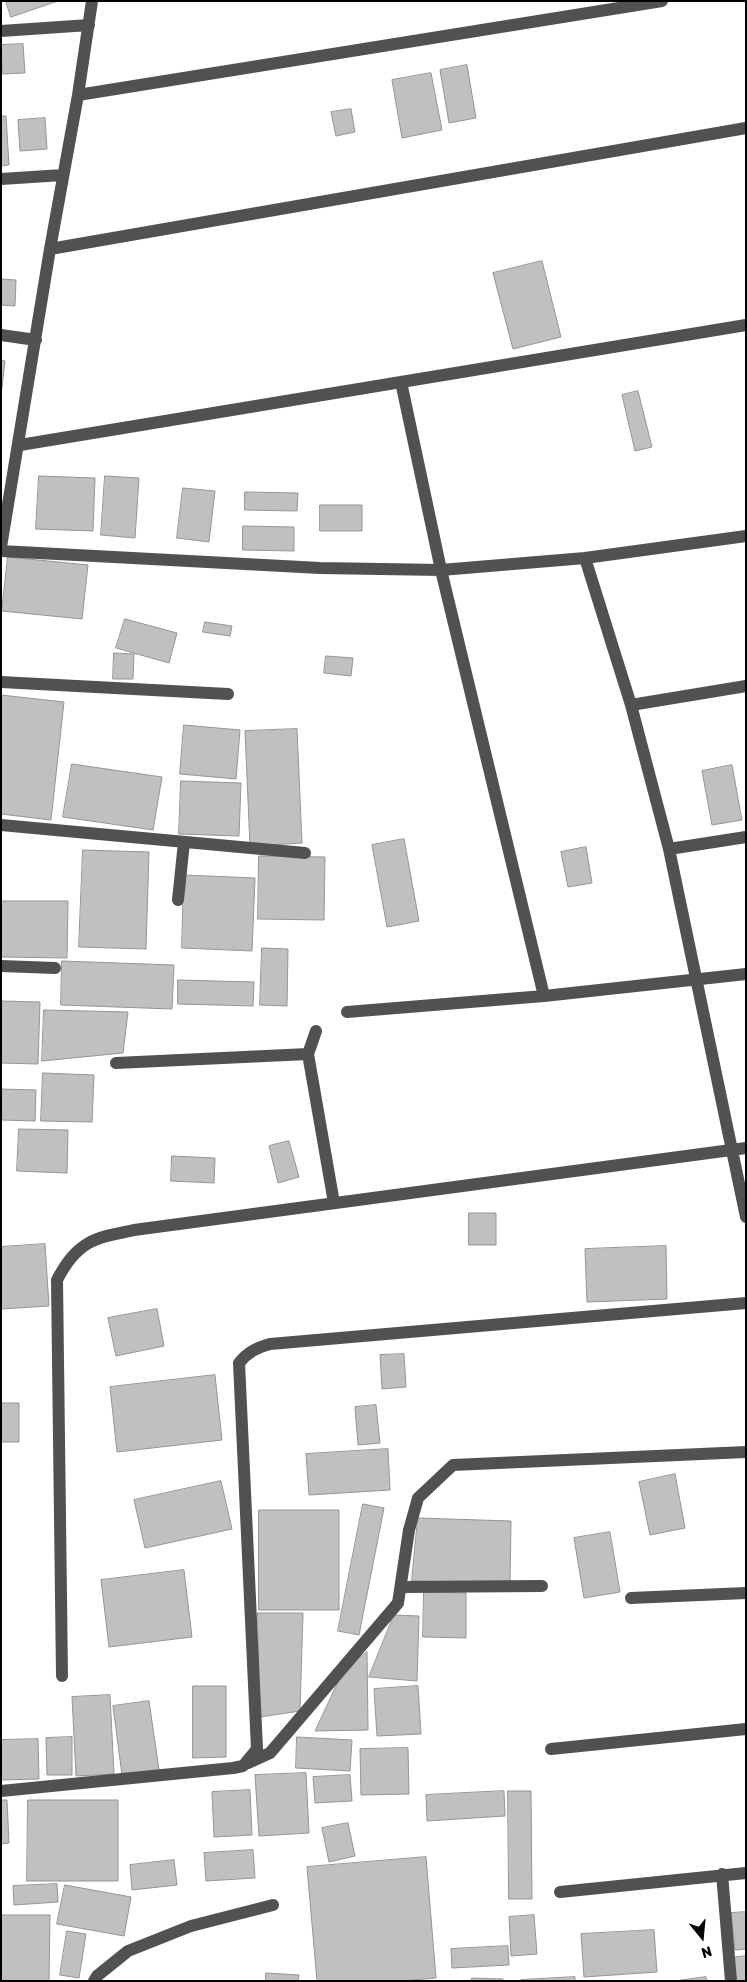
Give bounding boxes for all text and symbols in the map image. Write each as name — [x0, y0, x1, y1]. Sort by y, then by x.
north arrow — [677, 1912, 727, 1962]
text: N — [699, 1942, 714, 1961]

